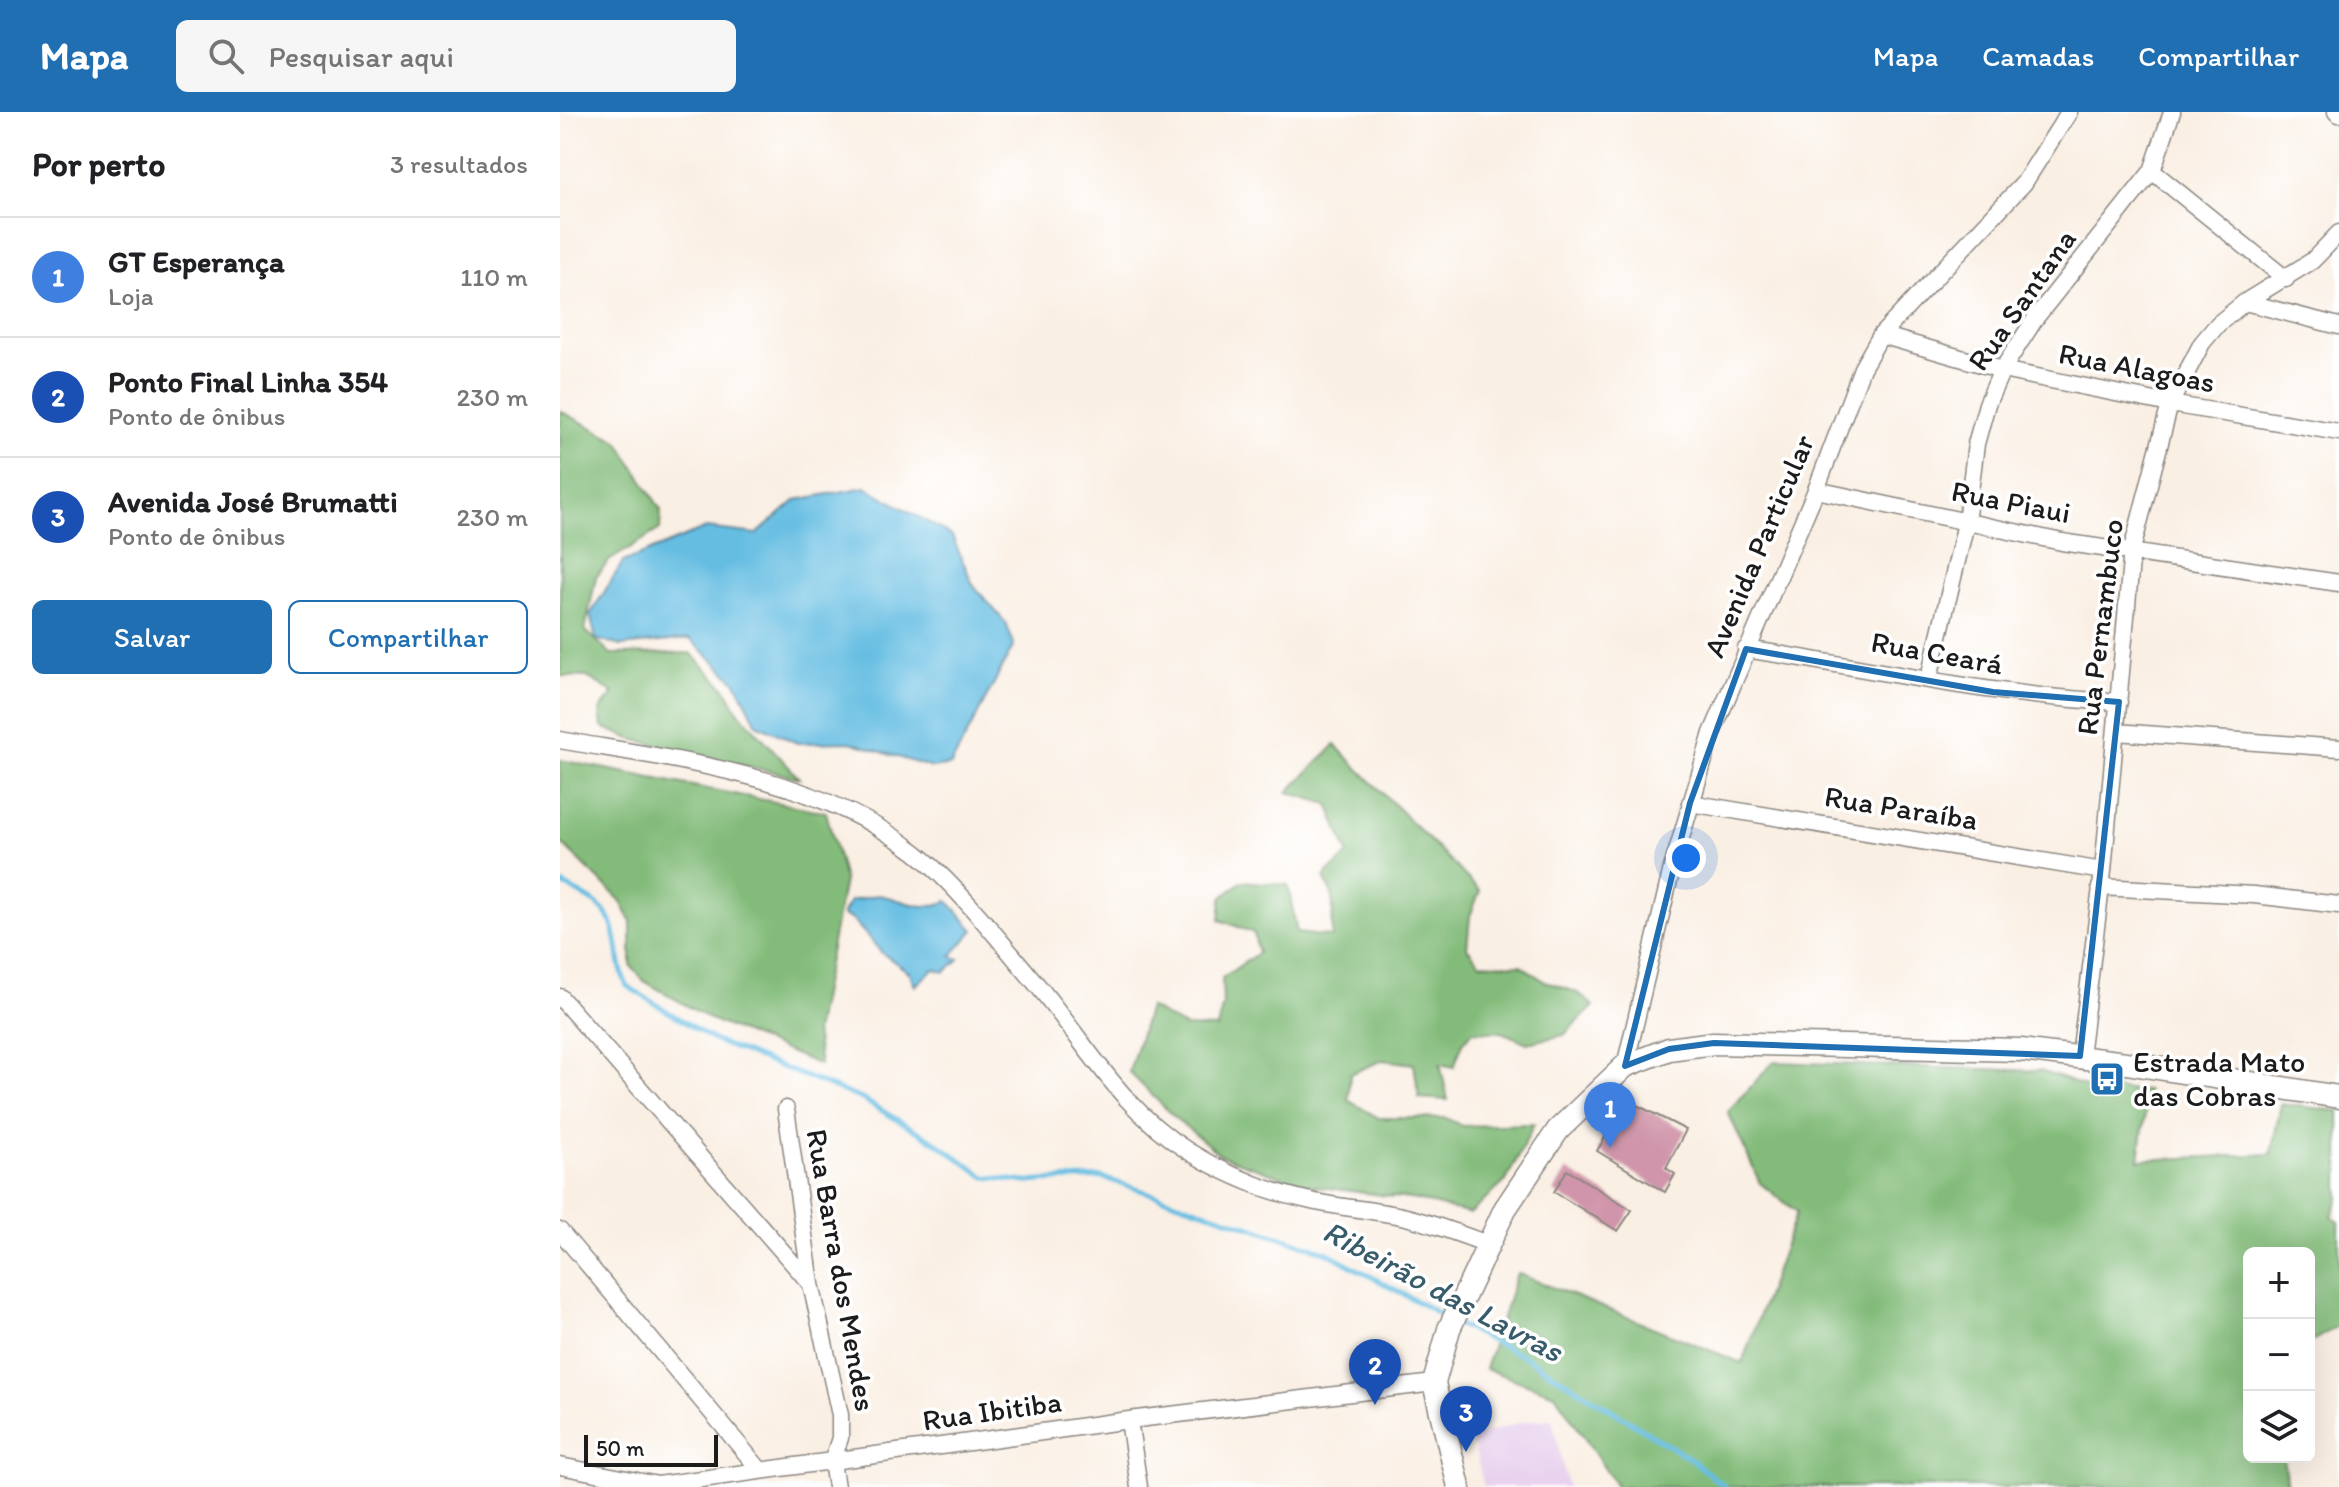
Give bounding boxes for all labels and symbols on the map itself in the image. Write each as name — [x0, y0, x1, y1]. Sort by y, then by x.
street label: Rua Santana — [1959, 222, 2084, 378]
street label: Rua Alagoas — [2056, 334, 2218, 401]
street label: Avenida Particular — [1695, 428, 1822, 663]
street label: Rua Piaui — [1948, 472, 2074, 531]
street label: Rua Pernambuco — [2068, 517, 2131, 737]
street label: Rua Ceará — [1868, 623, 2006, 682]
street label: Rua Paraíba — [1822, 777, 1981, 838]
your location — [1666, 838, 1706, 878]
place label: Estrada Mato das Cobras — [2133, 1043, 2305, 1114]
bus stop icon: Estrada Mato das Cobras — [2088, 1060, 2126, 1098]
pin: 1 — [1584, 1082, 1636, 1148]
street label: Rua Barra dos Mendes — [798, 1126, 885, 1414]
water label: Ribeirão das Lavras — [1317, 1212, 1571, 1371]
pin: 2 — [1349, 1339, 1401, 1405]
street label: Rua Ibitiba — [920, 1382, 1064, 1439]
pin: 3 — [1440, 1386, 1492, 1452]
scale bar — [584, 1431, 718, 1467]

